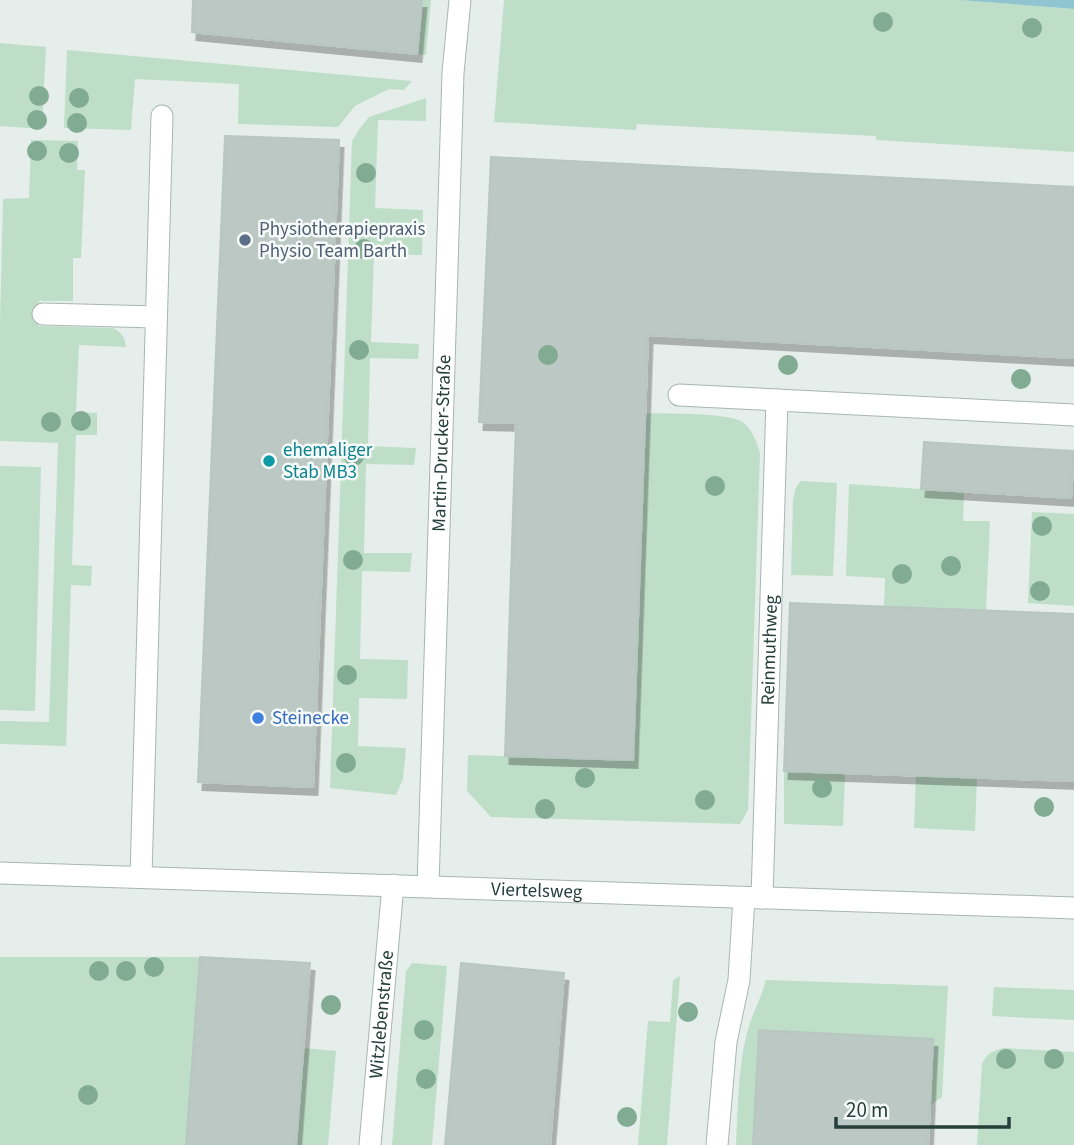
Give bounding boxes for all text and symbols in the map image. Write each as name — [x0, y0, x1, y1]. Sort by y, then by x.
place label: Physiotherapiepraxis Physio Team Barth — [259, 216, 426, 265]
marker: Physiotherapiepraxis Physio Team Barth — [237, 232, 253, 248]
street label: Martin-Drucker-Straße — [425, 354, 458, 532]
place label: ehemaliger Stab MB3 — [283, 437, 373, 486]
marker: ehemaliger Stab MB3 — [261, 453, 277, 469]
street label: Reinmuthweg — [754, 594, 785, 706]
place label: Steinecke — [272, 705, 349, 732]
marker: Steinecke — [250, 710, 266, 726]
street label: Viertelsweg — [491, 876, 583, 905]
street label: Witzlebenstraße — [362, 949, 401, 1080]
scale bar — [836, 1086, 1009, 1130]
text: 20 m — [846, 1095, 888, 1125]

